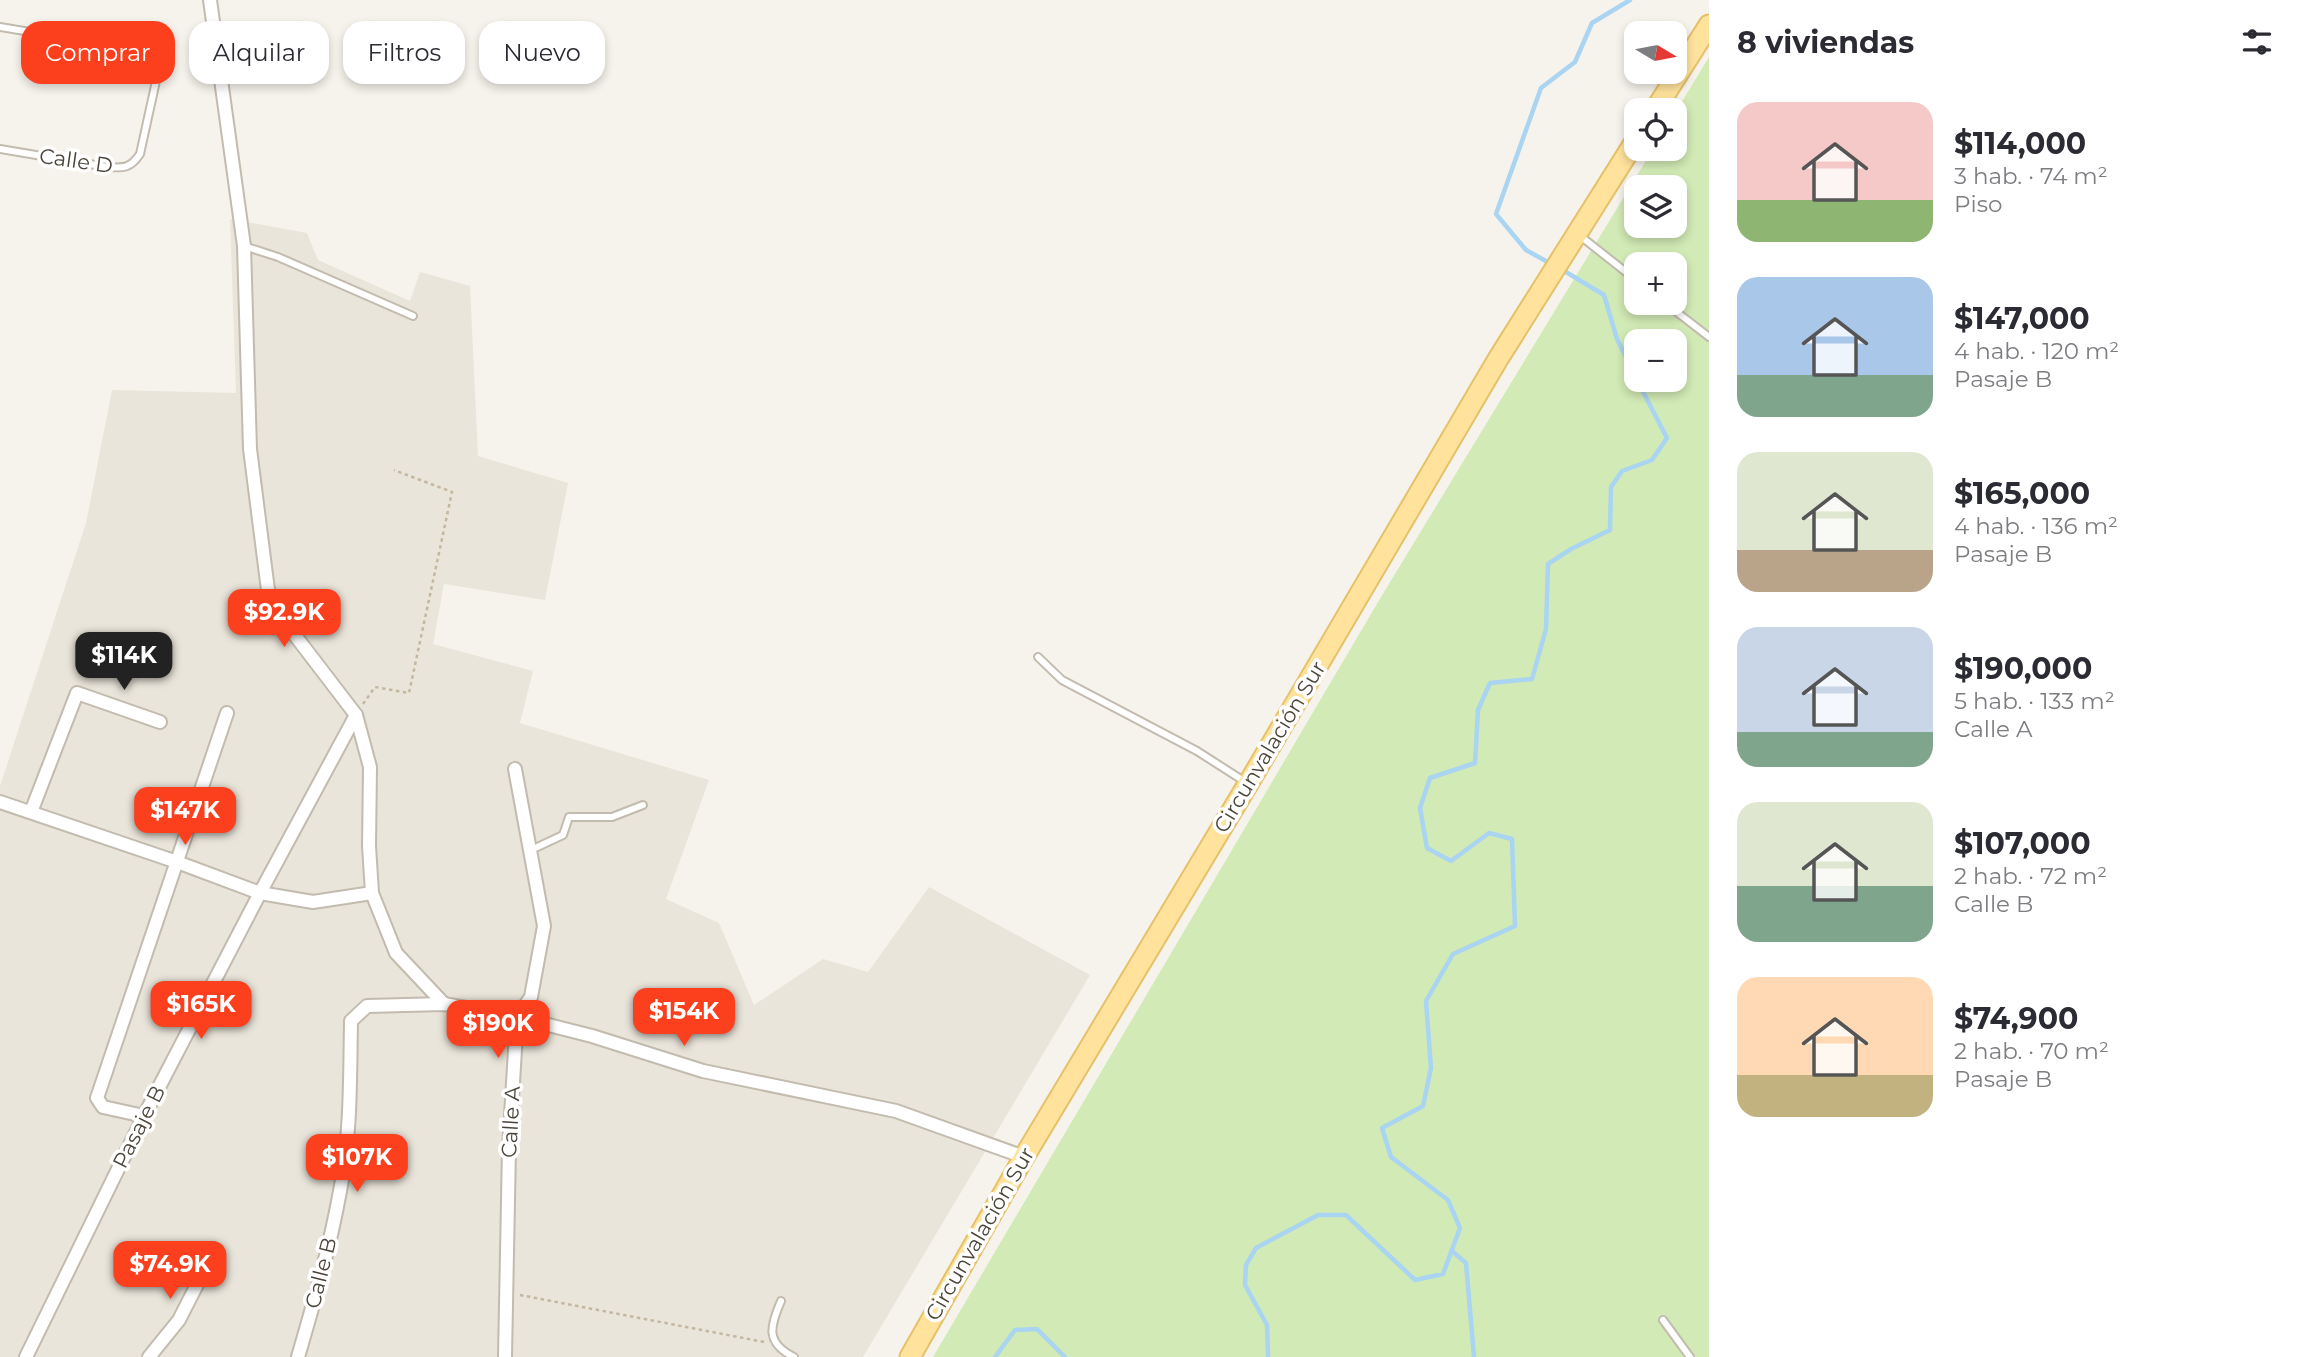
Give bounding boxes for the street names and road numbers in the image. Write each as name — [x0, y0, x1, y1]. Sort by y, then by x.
street label: Calle D — [38, 143, 114, 178]
street label: Circunvalación Sur — [1208, 656, 1331, 837]
street label: Pasaje B — [107, 1081, 170, 1172]
street label: Calle A — [496, 1085, 525, 1158]
street label: Circunvalación Sur — [920, 1143, 1039, 1325]
street label: Calle B — [300, 1235, 341, 1311]

